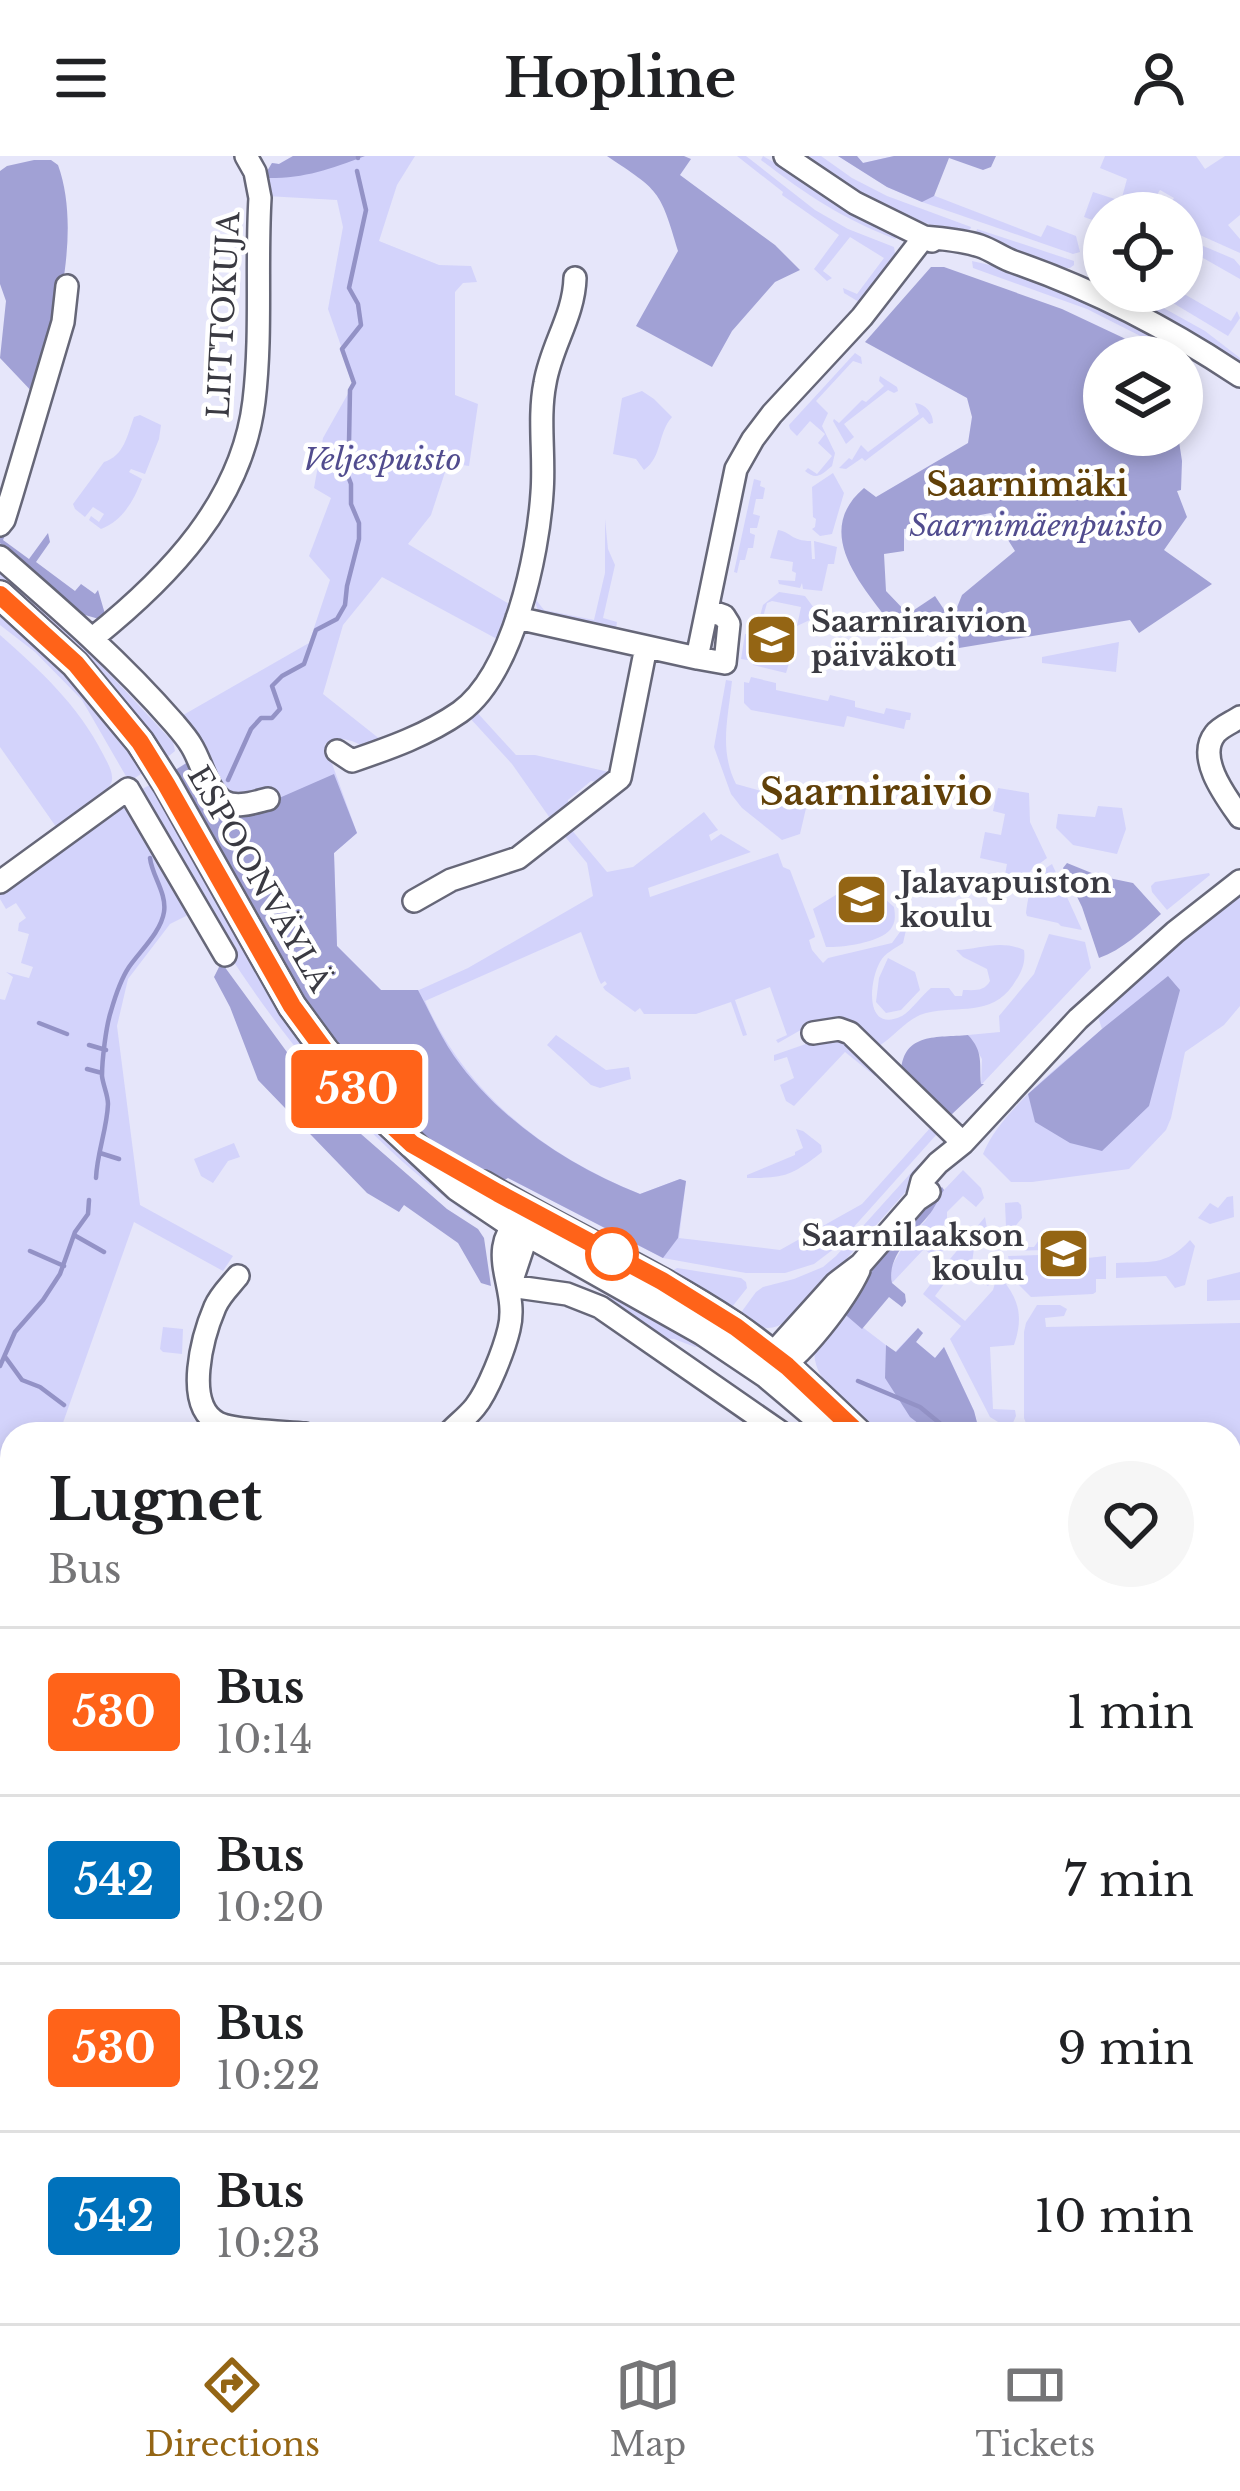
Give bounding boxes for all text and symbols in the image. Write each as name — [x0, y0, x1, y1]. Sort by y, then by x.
icon: menu — [48, 45, 114, 111]
text: Hopline — [504, 45, 736, 112]
icon: person — [1126, 45, 1192, 111]
map controls — [1083, 192, 1203, 456]
button: locate — [1083, 192, 1203, 312]
street label: LIITTOKUJA — [200, 210, 247, 419]
button: layers — [1083, 336, 1203, 456]
park label: Veljespuisto — [303, 441, 461, 478]
district label: Saarnimäki — [926, 464, 1128, 505]
park label: Saarnimäenpuisto — [909, 507, 1163, 544]
place label: Saarniraivion päiväkoti — [811, 603, 1027, 674]
school or university icon: Saarniraivion päiväkoti — [744, 611, 800, 667]
street label: ESPOONVÄYLÄ — [180, 759, 339, 999]
district label: Saarniraivio — [760, 770, 992, 815]
place label: Jalavapuiston koulu — [894, 864, 1112, 935]
school or university icon: Jalavapuiston koulu — [833, 872, 889, 928]
line badge: 530 — [288, 1050, 426, 1128]
text: 530 — [315, 1063, 399, 1115]
place label: Saarnilaakson koulu — [801, 1217, 1024, 1288]
school or university icon: Saarnilaakson koulu — [1035, 1225, 1091, 1281]
unlabelled marker — [587, 1229, 637, 1279]
button: heart — [1068, 1461, 1194, 1587]
text: Lugnet — [48, 1465, 262, 1535]
text: Bus — [48, 1545, 122, 1594]
text: Bus — [216, 1659, 304, 1715]
text: 1 min — [1066, 1684, 1194, 1740]
text: 530 — [72, 1686, 156, 1738]
text: 10:14 — [216, 1715, 313, 1764]
text: Bus — [216, 1827, 304, 1883]
text: 7 min — [1064, 1852, 1194, 1908]
text: 542 — [74, 1854, 154, 1906]
text: 10:20 — [216, 1883, 324, 1932]
text: Bus — [216, 1995, 304, 2051]
text: 9 min — [1058, 2020, 1194, 2076]
text: 530 — [72, 2022, 156, 2074]
text: 10:22 — [216, 2051, 320, 2100]
text: Bus — [216, 2163, 304, 2219]
text: 10 min — [1034, 2188, 1194, 2244]
text: 542 — [74, 2190, 154, 2242]
text: 10:23 — [216, 2219, 320, 2268]
tab: Directions — [145, 2352, 320, 2465]
tab: Map — [609, 2352, 686, 2465]
tab: Tickets — [975, 2352, 1095, 2465]

